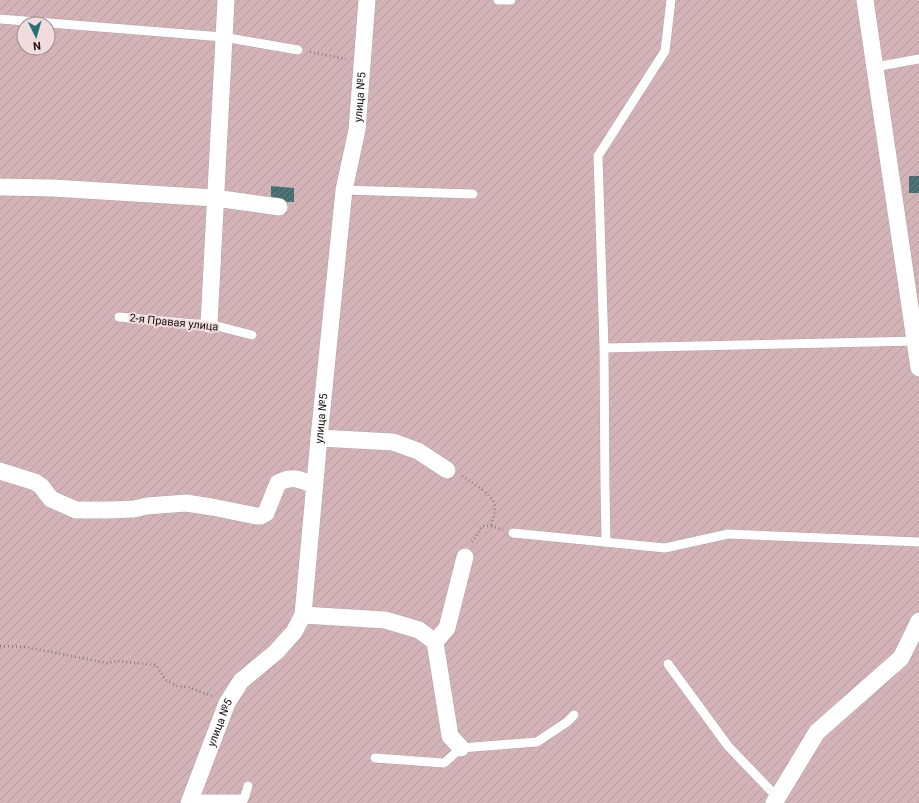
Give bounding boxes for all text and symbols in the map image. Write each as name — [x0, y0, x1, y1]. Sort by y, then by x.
north arrow — [16, 16, 56, 56]
text: N — [32, 39, 41, 52]
street label: улица №5 — [352, 72, 368, 123]
street label: 2-я Правая улица — [129, 311, 219, 334]
street label: улица №5 — [313, 393, 330, 444]
street label: улица №5 — [205, 696, 235, 749]

